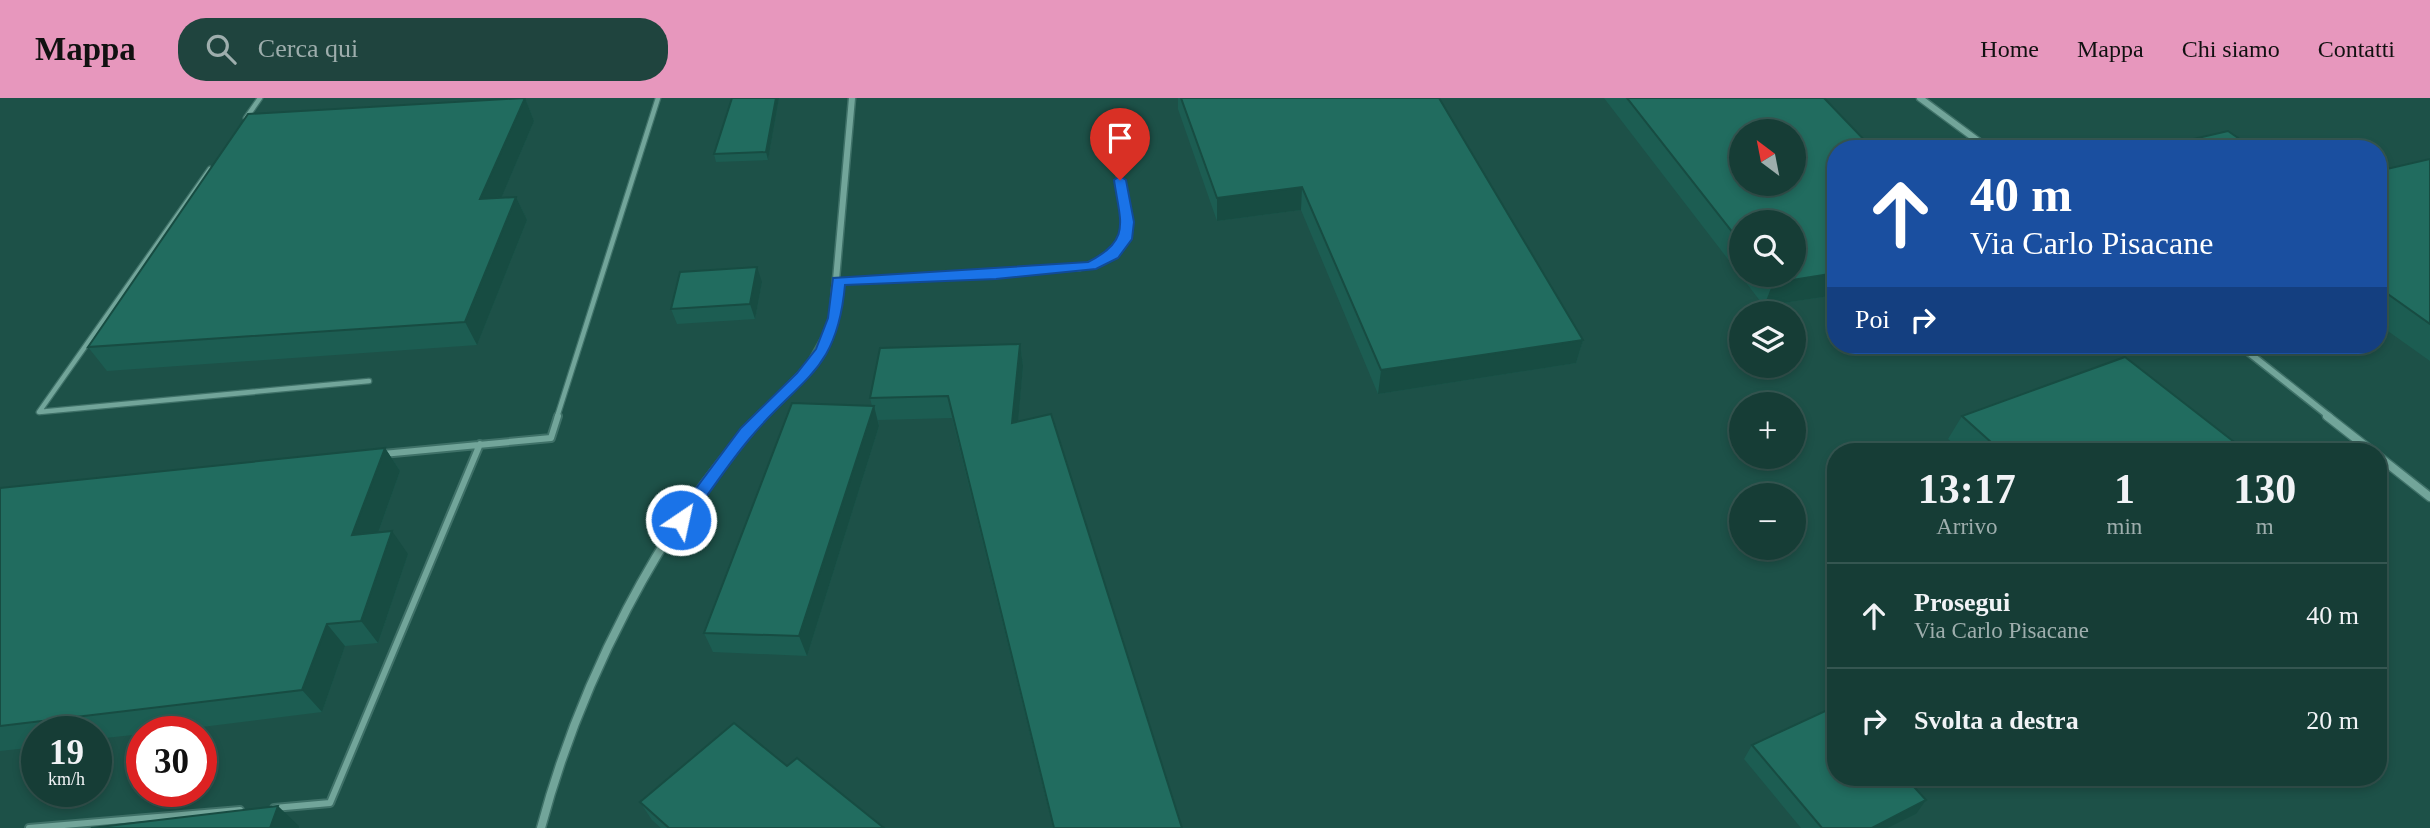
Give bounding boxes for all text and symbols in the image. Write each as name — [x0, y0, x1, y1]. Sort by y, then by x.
search box — [178, 18, 668, 81]
icon: search — [202, 30, 240, 68]
text: Mappa — [35, 31, 136, 67]
text: Cerca qui — [258, 34, 358, 63]
text: Home — [1980, 36, 2039, 62]
text: Mappa — [2077, 36, 2144, 62]
text: Chi siamo — [2182, 36, 2280, 62]
text: Contatti — [2318, 36, 2395, 62]
pin — [1090, 108, 1150, 180]
icon: arrive — [1101, 119, 1139, 157]
north arrow — [1729, 119, 1806, 196]
map controls — [1729, 119, 1806, 560]
text: 40 m — [1970, 167, 2072, 222]
icon: ahead — [1855, 168, 1946, 259]
button: search — [1729, 210, 1806, 287]
text: Via Carlo Pisacane — [1970, 225, 2213, 261]
button: layers — [1729, 301, 1806, 378]
icon: right — [1904, 301, 1942, 339]
text: Poi — [1855, 305, 1890, 334]
button: + — [1729, 392, 1806, 469]
text: 13:17 — [1918, 466, 2016, 512]
text: 1 — [2114, 466, 2135, 512]
text: 130 — [2233, 466, 2296, 512]
position arrow — [644, 483, 718, 557]
button: − — [1729, 483, 1806, 560]
text: Arrivo — [1936, 514, 1997, 539]
text: min — [2107, 514, 2142, 539]
text: m — [2256, 514, 2274, 539]
text: Prosegui — [1914, 588, 2010, 617]
icon: ahead — [1855, 597, 1893, 635]
text: 40 m — [2306, 601, 2359, 630]
text: Via Carlo Pisacane — [1914, 618, 2089, 643]
icon: right — [1855, 702, 1893, 740]
text: Svolta a destra — [1914, 706, 2079, 735]
text: 20 m — [2306, 706, 2359, 735]
speed limit sign: 30 — [126, 716, 217, 807]
text: 19 — [49, 733, 84, 772]
text: km/h — [48, 769, 85, 789]

